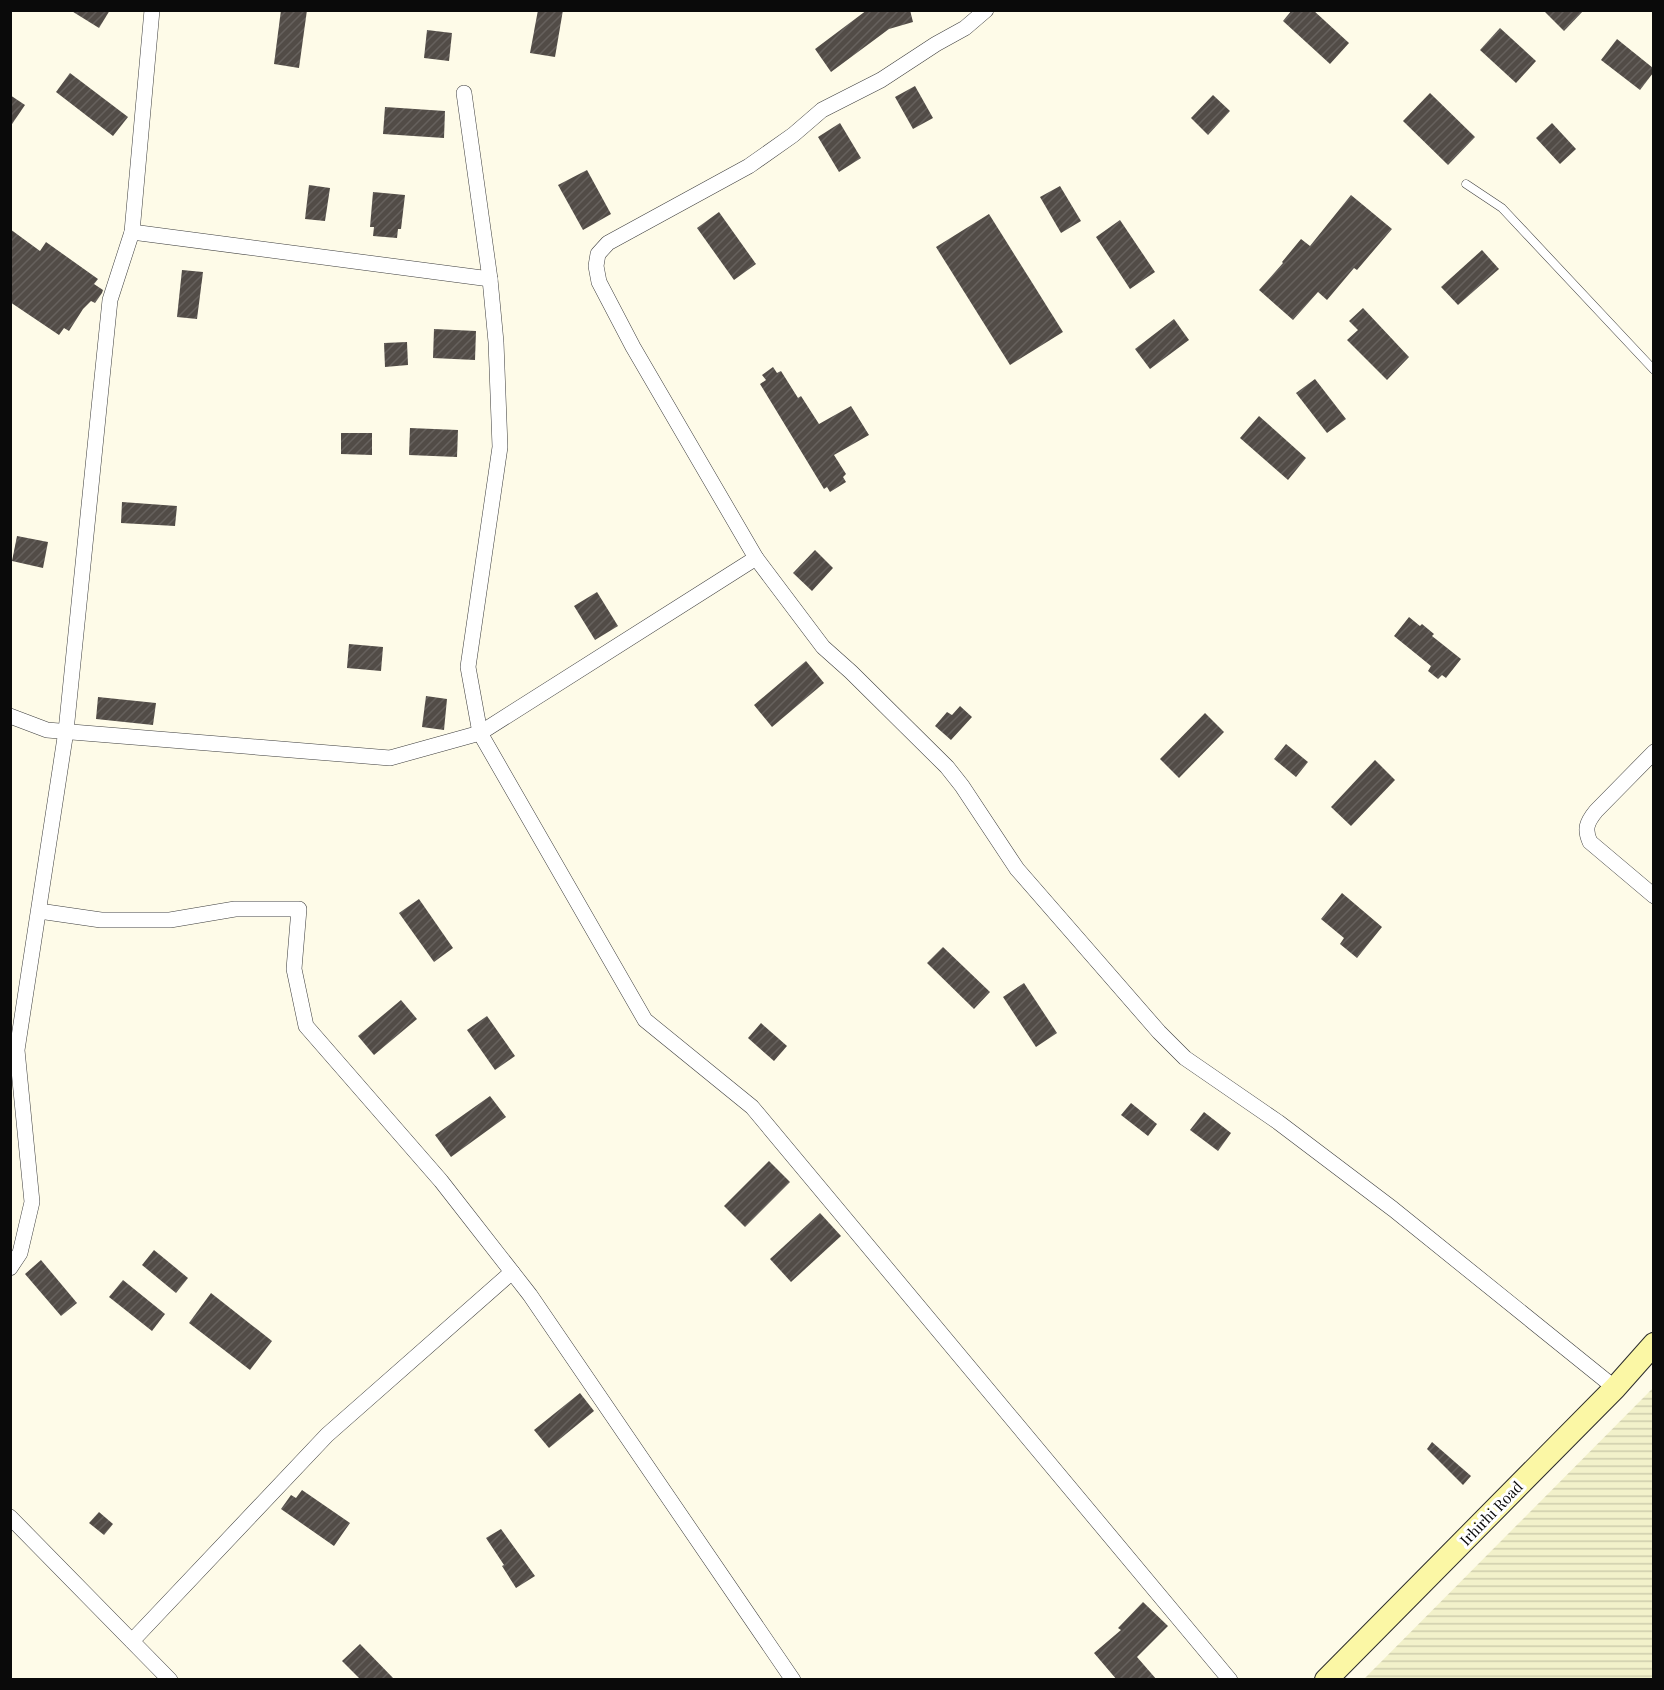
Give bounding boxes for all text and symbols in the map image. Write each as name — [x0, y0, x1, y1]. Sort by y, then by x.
street label: Irhirhi Road — [1455, 1476, 1527, 1549]

